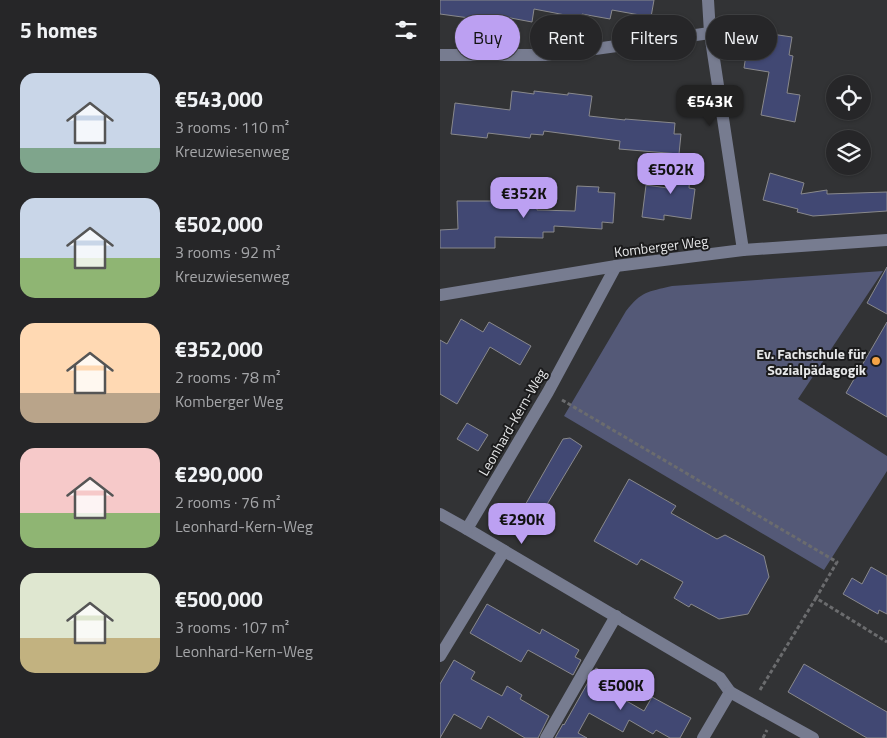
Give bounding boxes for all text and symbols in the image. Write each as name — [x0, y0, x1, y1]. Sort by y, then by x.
text: 5 homes — [20, 14, 97, 46]
chip: Buy — [455, 15, 520, 60]
chip: Rent — [530, 15, 602, 60]
chip: Filters — [612, 15, 696, 60]
chip: New — [706, 15, 777, 60]
icon: filters — [392, 16, 420, 44]
map controls — [826, 75, 871, 175]
button: locate — [826, 75, 871, 120]
text: €543,000 — [175, 83, 263, 115]
pin: €543K — [675, 84, 745, 127]
text: €543K — [687, 89, 733, 113]
icon: home — [60, 93, 120, 153]
text: 3 rooms · 110 m² — [175, 115, 289, 139]
button: layers — [826, 130, 871, 175]
text: Kreuzwiesenweg — [175, 139, 290, 163]
pin: €502K — [636, 152, 706, 195]
text: €502K — [648, 157, 694, 181]
pin: €352K — [489, 176, 559, 219]
text: €352K — [501, 181, 547, 205]
text: €502,000 — [175, 208, 263, 240]
icon: home — [60, 218, 120, 278]
street label: Komberger Weg — [613, 230, 709, 262]
text: 3 rooms · 92 m² — [175, 240, 280, 264]
text: Kreuzwiesenweg — [175, 264, 290, 288]
text: €352,000 — [175, 333, 263, 365]
icon: home — [60, 343, 120, 403]
place label: Ev. Fachschule für Sozialpädagogik — [756, 343, 867, 380]
marker: Ev. Fachschule für Sozialpädagogik — [870, 355, 882, 367]
street label: Leonhard-Kern-Weg — [473, 364, 551, 480]
text: 2 rooms · 78 m² — [175, 365, 280, 389]
text: Komberger Weg — [175, 389, 283, 413]
text: €290,000 — [175, 458, 263, 490]
icon: home — [60, 468, 120, 528]
text: 2 rooms · 76 m² — [175, 490, 280, 514]
pin: €290K — [487, 502, 557, 545]
text: €290K — [499, 507, 545, 531]
text: Leonhard-Kern-Weg — [175, 514, 313, 538]
text: €500,000 — [175, 583, 263, 615]
icon: home — [60, 593, 120, 653]
text: 3 rooms · 107 m² — [175, 615, 289, 639]
text: Leonhard-Kern-Weg — [175, 639, 313, 663]
pin: €500K — [586, 668, 656, 711]
text: €500K — [598, 673, 644, 697]

